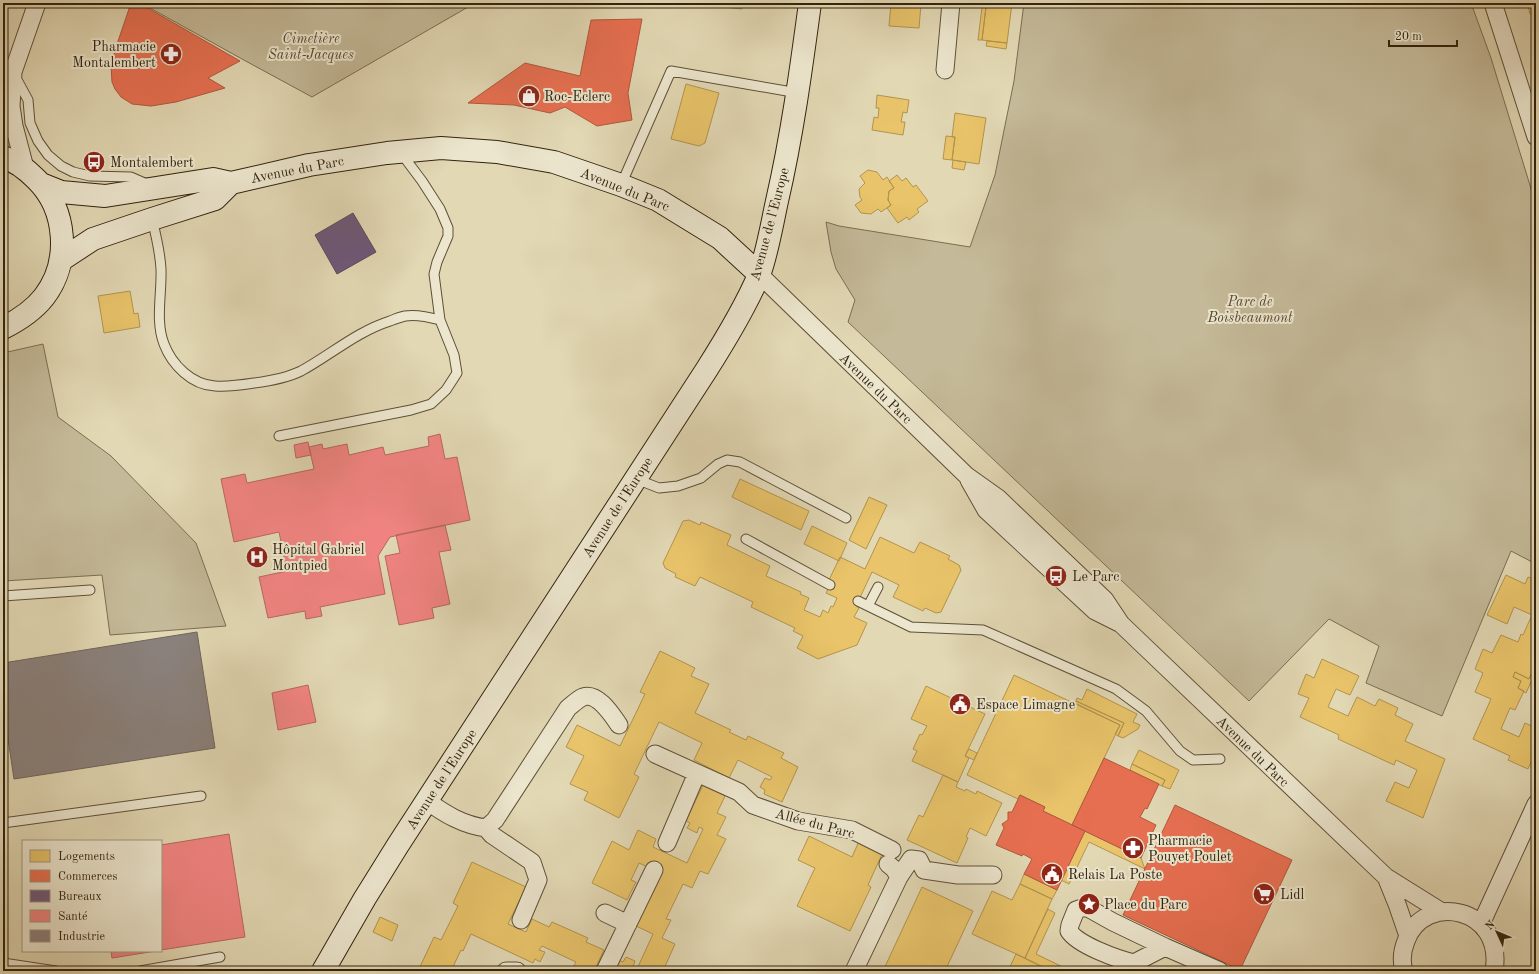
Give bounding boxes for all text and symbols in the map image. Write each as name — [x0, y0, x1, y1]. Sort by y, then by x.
scale bar — [1389, 22, 1457, 48]
text: 20 m — [1395, 31, 1422, 43]
park label: Cimetière Saint-Jacques — [268, 32, 354, 63]
place label: Pharmacie Montalembert — [72, 40, 156, 70]
pharmacy icon: Pharmacie Montalembert — [158, 41, 184, 67]
shop icon: Roc-Eclerc — [516, 83, 542, 109]
place label: Roc-Eclerc — [544, 90, 610, 104]
bus stop icon: Montalembert — [81, 149, 107, 175]
street label: Avenue du Parc — [249, 154, 345, 186]
place label: Montalembert — [110, 156, 194, 170]
street label: Avenue du Parc — [578, 166, 671, 214]
street label: Avenue de l'Europe — [748, 166, 792, 282]
park label: Parc de Boisbeaumont — [1207, 295, 1293, 325]
street label: Avenue du Parc — [836, 351, 914, 427]
street label: Avenue de l'Europe — [580, 455, 655, 560]
place label: Hôpital Gabriel Montpied — [272, 543, 365, 573]
hospital icon: Hôpital Gabriel Montpied — [244, 544, 270, 570]
bus stop icon: Le Parc — [1043, 563, 1069, 589]
place label: Le Parc — [1072, 570, 1119, 584]
public building icon: Espace Limagne — [947, 691, 973, 717]
place label: Espace Limagne — [976, 698, 1075, 712]
street label: Avenue du Parc — [1213, 714, 1291, 790]
street label: Avenue de l'Europe — [404, 727, 479, 832]
street label: Allée du Parc — [774, 807, 856, 841]
place label: Pharmacie Pouyet Poulet — [1148, 834, 1232, 864]
pharmacy icon: Pharmacie Pouyet Poulet — [1120, 835, 1146, 861]
legend — [22, 840, 162, 952]
text: Logements — [58, 851, 115, 863]
public building icon: Relais La Poste — [1039, 861, 1065, 887]
place label: Relais La Poste — [1068, 868, 1162, 882]
text: Commerces — [58, 871, 117, 883]
supermarket icon: Lidl — [1251, 881, 1277, 907]
place label: Lidl — [1280, 888, 1304, 902]
text: Bureaux — [58, 891, 102, 903]
place icon: Place du Parc — [1076, 891, 1102, 917]
place label: Place du Parc — [1104, 898, 1187, 912]
text: Santé — [58, 911, 88, 923]
north arrow — [1477, 912, 1517, 952]
text: N — [1484, 919, 1498, 933]
text: Industrie — [58, 931, 105, 943]

